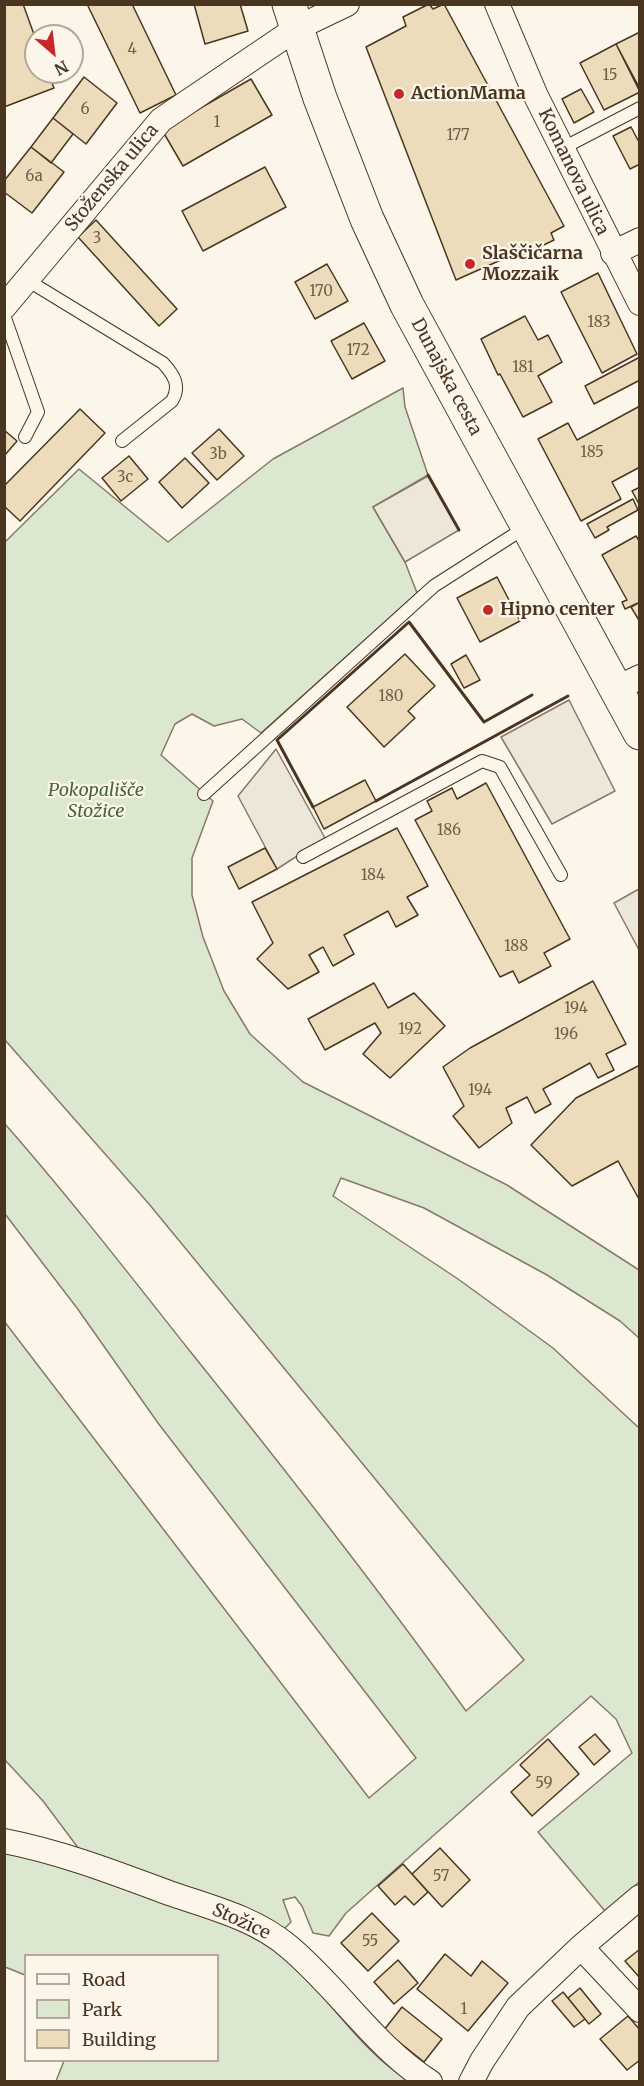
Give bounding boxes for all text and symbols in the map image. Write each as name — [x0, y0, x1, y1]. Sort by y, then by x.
north arrow — [24, 24, 84, 84]
house number: 4 — [127, 41, 137, 59]
text: N — [51, 56, 72, 80]
house number: 15 — [602, 67, 618, 85]
place label: ActionMama — [411, 83, 526, 105]
marker: ActionMama — [392, 87, 406, 101]
house number: 6 — [80, 101, 90, 119]
street label: Komanova ulica — [533, 105, 613, 239]
house number: 1 — [214, 114, 220, 132]
street label: Stoženska ulica — [61, 120, 163, 236]
house number: 177 — [447, 127, 469, 145]
house number: 6a — [25, 168, 43, 186]
house number: 3 — [93, 230, 101, 248]
place label: Slaščičarna Mozzaik — [482, 243, 583, 286]
marker: Slaščičarna Mozzaik — [463, 257, 477, 271]
house number: 170 — [309, 283, 333, 301]
house number: 183 — [587, 314, 611, 332]
street label: Dunajska cesta — [406, 315, 486, 439]
house number: 172 — [346, 342, 370, 360]
house number: 181 — [512, 359, 534, 377]
house number: 185 — [580, 444, 604, 462]
house number: 3b — [209, 446, 227, 464]
house number: 3c — [117, 469, 133, 487]
place label: Hipno center — [500, 599, 615, 621]
marker: Hipno center — [481, 603, 495, 617]
house number: 180 — [379, 688, 403, 706]
park label: Pokopališče Stožice — [48, 780, 144, 822]
house number: 186 — [437, 822, 461, 840]
house number: 184 — [361, 867, 385, 885]
house number: 188 — [504, 938, 528, 956]
house number: 194 — [564, 1000, 588, 1018]
house number: 192 — [398, 1021, 422, 1039]
house number: 196 — [554, 1026, 578, 1044]
house number: 194 — [468, 1082, 492, 1100]
house number: 59 — [535, 1775, 553, 1793]
house number: 57 — [433, 1868, 449, 1886]
street label: Stožice — [209, 1899, 273, 1945]
house number: 55 — [362, 1933, 378, 1951]
legend — [24, 1954, 219, 2062]
text: Road — [82, 1968, 126, 1991]
text: Park — [82, 1998, 122, 2021]
house number: 1 — [461, 2001, 467, 2019]
text: Building — [82, 2028, 156, 2051]

